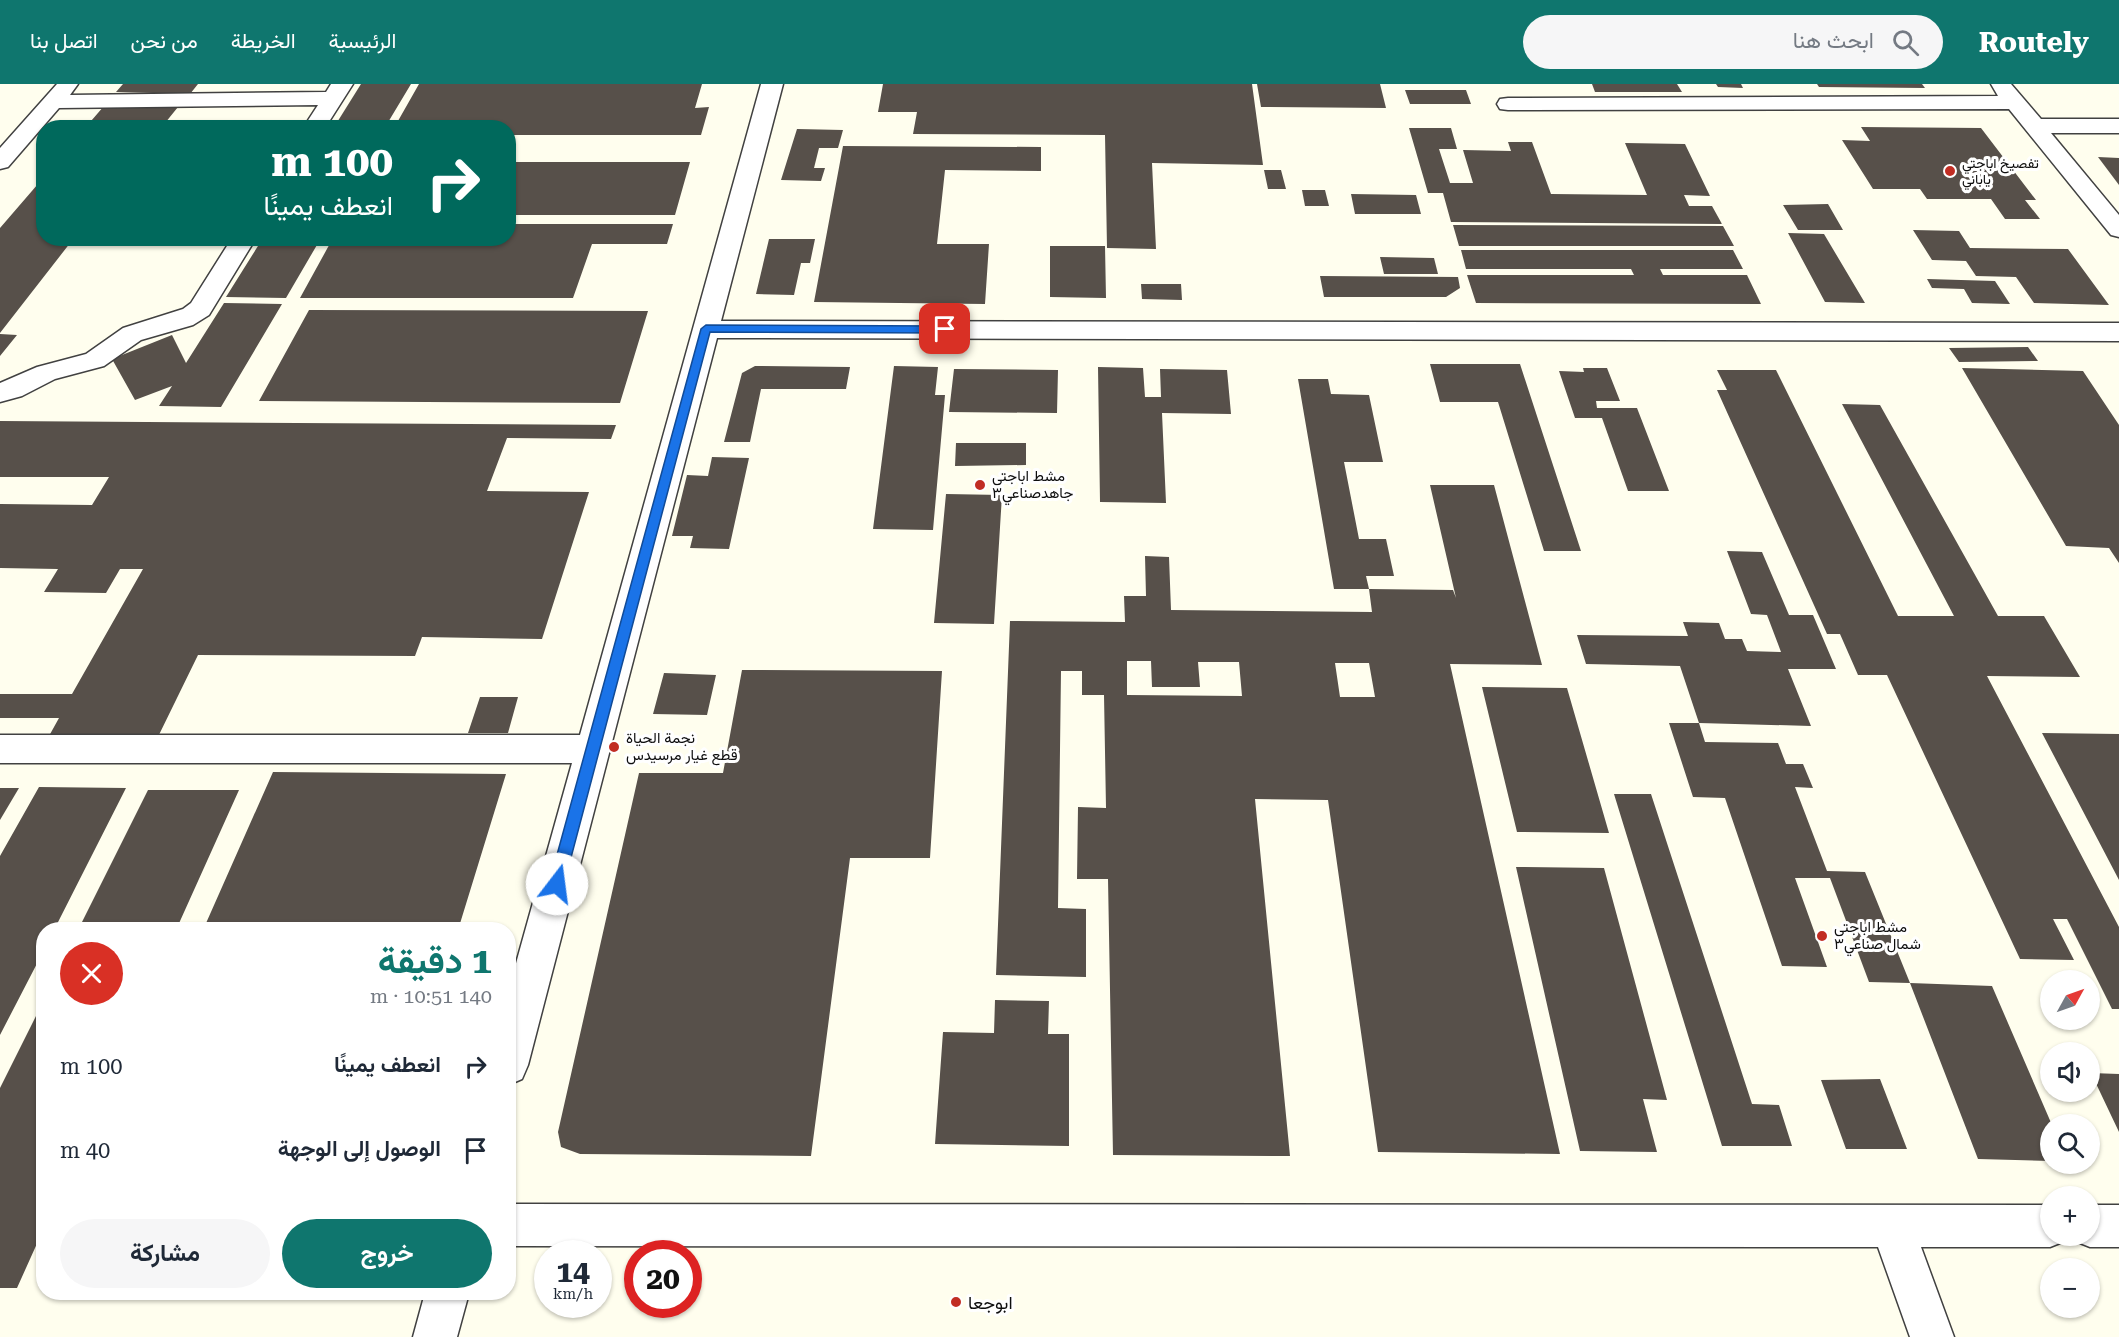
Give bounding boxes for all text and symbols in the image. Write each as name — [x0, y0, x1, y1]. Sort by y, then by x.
search box — [1523, 15, 1943, 69]
icon: search — [1889, 26, 1922, 59]
text: Routely — [1979, 26, 2089, 59]
text: ابحث هنا — [1793, 28, 1874, 53]
text: اتصل بنا — [30, 29, 98, 53]
text: من نحن — [131, 29, 198, 53]
text: الخريطة — [231, 29, 296, 53]
text: الرئيسية — [329, 29, 396, 53]
text: 100 m — [271, 137, 393, 186]
icon: right — [414, 144, 492, 222]
place label: تفصيخ اباجتي ياباني — [1962, 155, 2039, 191]
marker: تفصيخ اباجتي ياباني — [1943, 164, 1957, 178]
text: انعطف يمينًا — [264, 190, 393, 222]
pin — [919, 303, 970, 354]
icon: arrive — [928, 312, 961, 345]
place label: مشط اباجتي جاهدصناعي٣ — [992, 467, 1073, 506]
marker: مشط اباجتي جاهدصناعي٣ — [973, 478, 987, 492]
place label: نجمة الحياة قطع غيار مرسيدس — [626, 729, 738, 766]
marker: نجمة الحياة قطع غيار مرسيدس — [607, 740, 621, 754]
position arrow — [525, 852, 589, 916]
place label: مشط اباجتي شمال صناعي٣ — [1834, 918, 1921, 957]
marker: مشط اباجتي شمال صناعي٣ — [1815, 929, 1829, 943]
text: 1 دقيقة — [378, 940, 492, 982]
button: close — [60, 942, 123, 1005]
north arrow — [2040, 970, 2100, 1030]
map controls — [2040, 970, 2100, 1318]
text: 140 m · 10:51 — [370, 984, 492, 1008]
button: sound — [2040, 1042, 2100, 1102]
icon: right — [459, 1050, 492, 1083]
text: انعطف يمينًا — [334, 1052, 441, 1077]
text: 100 m — [60, 1054, 123, 1079]
button: search — [2040, 1114, 2100, 1174]
icon: arrive — [459, 1134, 492, 1167]
text: الوصول إلى الوجهة — [278, 1136, 441, 1161]
text: 40 m — [60, 1138, 110, 1163]
button: + — [2040, 1186, 2100, 1246]
button: مشاركة — [60, 1219, 270, 1288]
button: خروج — [282, 1219, 492, 1288]
speed limit sign: 20 — [624, 1240, 702, 1318]
text: 14 — [556, 1254, 590, 1289]
button: − — [2040, 1258, 2100, 1318]
text: km/h — [553, 1285, 593, 1303]
place label: ابوجعا — [968, 1292, 1013, 1314]
marker: ابوجعا — [949, 1295, 963, 1309]

